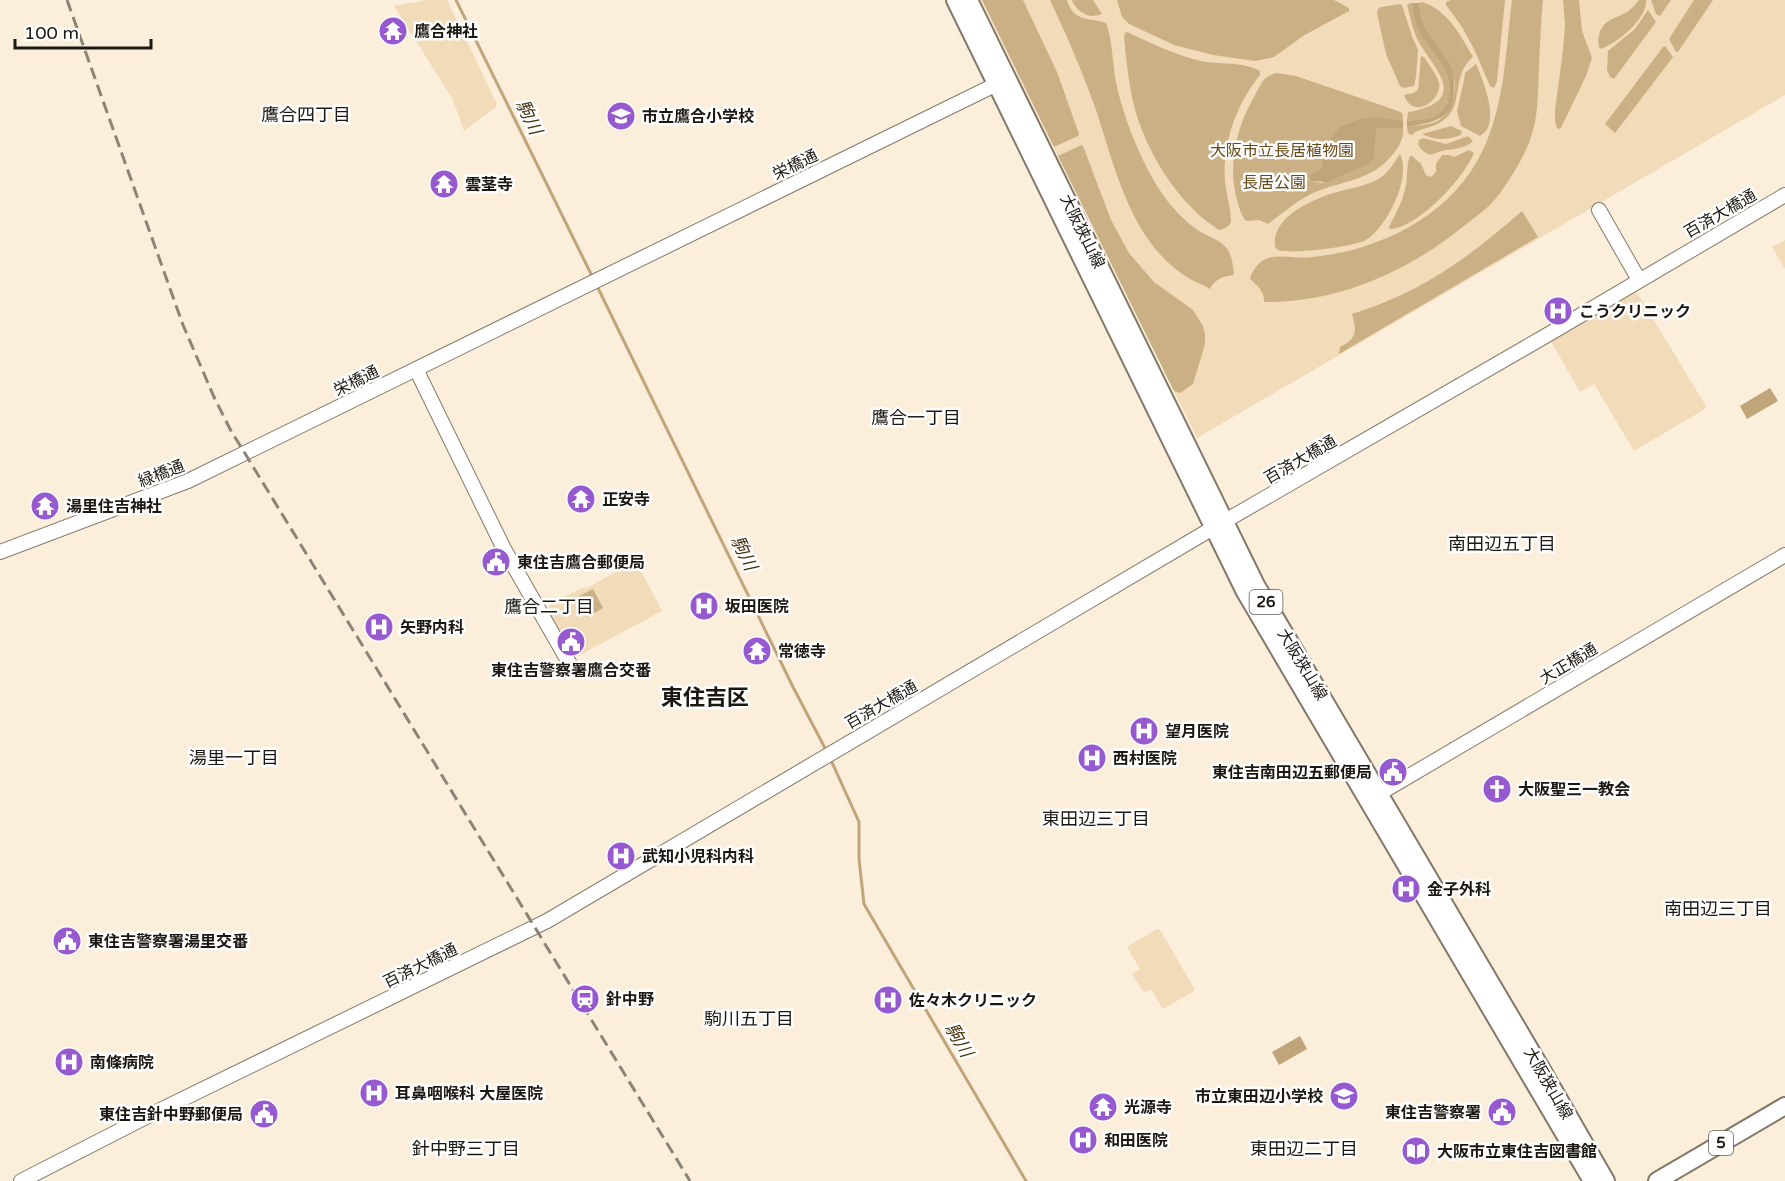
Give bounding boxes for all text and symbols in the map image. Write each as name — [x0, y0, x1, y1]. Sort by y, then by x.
scale bar — [15, 12, 152, 50]
temple icon: 鷹合神社 — [377, 15, 409, 47]
text: 100 m — [24, 22, 79, 44]
place label: 鷹合神社 — [414, 22, 478, 42]
water label: 駒川 — [511, 96, 548, 140]
school or university icon: 市立鷹合小学校 — [605, 100, 637, 132]
district label: 鷹合四丁目 — [261, 104, 351, 126]
place label: 市立鷹合小学校 — [642, 107, 754, 127]
park label: 大阪市立長居植物園 — [1210, 141, 1354, 161]
street label: 栄橋通 — [769, 145, 821, 184]
temple icon: 雲茎寺 — [428, 168, 460, 200]
park label: 長居公園 — [1242, 173, 1306, 193]
place label: 雲茎寺 — [465, 175, 513, 195]
street label: 百済大橋通 — [1681, 185, 1760, 243]
street label: 大阪狭山線 — [1056, 191, 1109, 272]
hospital icon: こうクリニック — [1542, 295, 1574, 327]
place label: こうクリニック — [1579, 302, 1691, 322]
street label: 栄橋通 — [330, 361, 382, 400]
district label: 鷹合一丁目 — [871, 407, 961, 429]
street label: 百済大橋通 — [1261, 431, 1340, 489]
street label: 緑橋通 — [135, 456, 187, 492]
temple icon: 正安寺 — [565, 483, 597, 515]
temple icon: 湯里住吉神社 — [29, 490, 61, 522]
place label: 正安寺 — [602, 490, 650, 510]
place label: 湯里住吉神社 — [66, 497, 162, 517]
water label: 駒川 — [726, 532, 763, 576]
district label: 南田辺五丁目 — [1448, 533, 1556, 555]
public building icon: 東住吉鷹合郵便局 — [480, 546, 512, 578]
place label: 東住吉鷹合郵便局 — [517, 553, 645, 573]
hospital icon: 坂田医院 — [688, 590, 720, 622]
road number: 26 — [1250, 590, 1282, 614]
district label: 鷹合二丁目 — [504, 596, 594, 618]
place label: 坂田医院 — [725, 597, 789, 617]
hospital icon: 矢野内科 — [363, 611, 395, 643]
place label: 矢野内科 — [400, 618, 464, 638]
street label: 大阪狭山線 — [1273, 625, 1331, 704]
public building icon: 東住吉警察署鷹合交番 — [555, 626, 587, 658]
temple icon: 常徳寺 — [741, 635, 773, 667]
street label: 大正橋通 — [1536, 639, 1601, 689]
place label: 常徳寺 — [778, 642, 826, 662]
place label: 東住吉警察署鷹合交番 — [491, 661, 651, 681]
street label: 百済大橋通 — [842, 676, 921, 734]
district label: 東住吉区 — [661, 685, 749, 711]
hospital icon: 望月医院 — [1128, 715, 1160, 747]
place label: 望月医院 — [1165, 722, 1229, 742]
hospital icon: 西村医院 — [1076, 742, 1108, 774]
district label: 湯里一丁目 — [189, 747, 279, 769]
place label: 西村医院 — [1113, 749, 1177, 769]
public building icon: 東住吉南田辺五郵便局 — [1377, 756, 1409, 788]
place label: 東住吉南田辺五郵便局 — [1212, 763, 1372, 783]
church icon: 大阪聖三一教会 — [1481, 773, 1513, 805]
place label: 大阪聖三一教会 — [1518, 780, 1630, 800]
district label: 東田辺三丁目 — [1042, 808, 1150, 830]
hospital icon: 武知小児科内科 — [605, 840, 637, 872]
place label: 武知小児科内科 — [642, 847, 754, 867]
hospital icon: 金子外科 — [1390, 873, 1422, 905]
place label: 金子外科 — [1427, 880, 1491, 900]
district label: 南田辺三丁目 — [1664, 898, 1772, 920]
public building icon: 東住吉警察署湯里交番 — [51, 925, 83, 957]
place label: 東住吉警察署湯里交番 — [88, 932, 248, 952]
street label: 百済大橋通 — [380, 939, 461, 992]
station icon: 針中野 — [569, 983, 601, 1015]
hospital icon: 佐々木クリニック — [872, 984, 904, 1016]
place label: 針中野 — [606, 990, 654, 1010]
place label: 佐々木クリニック — [908, 991, 1037, 1011]
district label: 駒川五丁目 — [704, 1008, 794, 1030]
water label: 駒川 — [940, 1019, 979, 1063]
street label: 大阪狭山線 — [1519, 1044, 1577, 1123]
hospital icon: 南條病院 — [53, 1046, 85, 1078]
place label: 南條病院 — [90, 1053, 154, 1073]
hospital icon: 耳鼻咽喉科 大屋医院 — [358, 1077, 390, 1109]
school or university icon: 市立東田辺小学校 — [1328, 1080, 1360, 1112]
place label: 耳鼻咽喉科 大屋医院 — [395, 1084, 543, 1104]
place label: 市立東田辺小学校 — [1195, 1087, 1323, 1107]
temple icon: 光源寺 — [1087, 1091, 1119, 1123]
public building icon: 東住吉警察署 — [1486, 1096, 1518, 1128]
public building icon: 東住吉針中野郵便局 — [248, 1098, 280, 1130]
place label: 光源寺 — [1124, 1098, 1172, 1118]
place label: 東住吉警察署 — [1385, 1103, 1481, 1123]
place label: 東住吉針中野郵便局 — [99, 1105, 243, 1125]
hospital icon: 和田医院 — [1067, 1124, 1099, 1156]
place label: 和田医院 — [1104, 1131, 1168, 1151]
road number: 5 — [1709, 1131, 1733, 1155]
library icon: 大阪市立東住吉図書館 — [1400, 1135, 1432, 1167]
district label: 針中野三丁目 — [412, 1138, 520, 1160]
district label: 東田辺二丁目 — [1250, 1138, 1358, 1160]
place label: 大阪市立東住吉図書館 — [1437, 1142, 1597, 1162]

